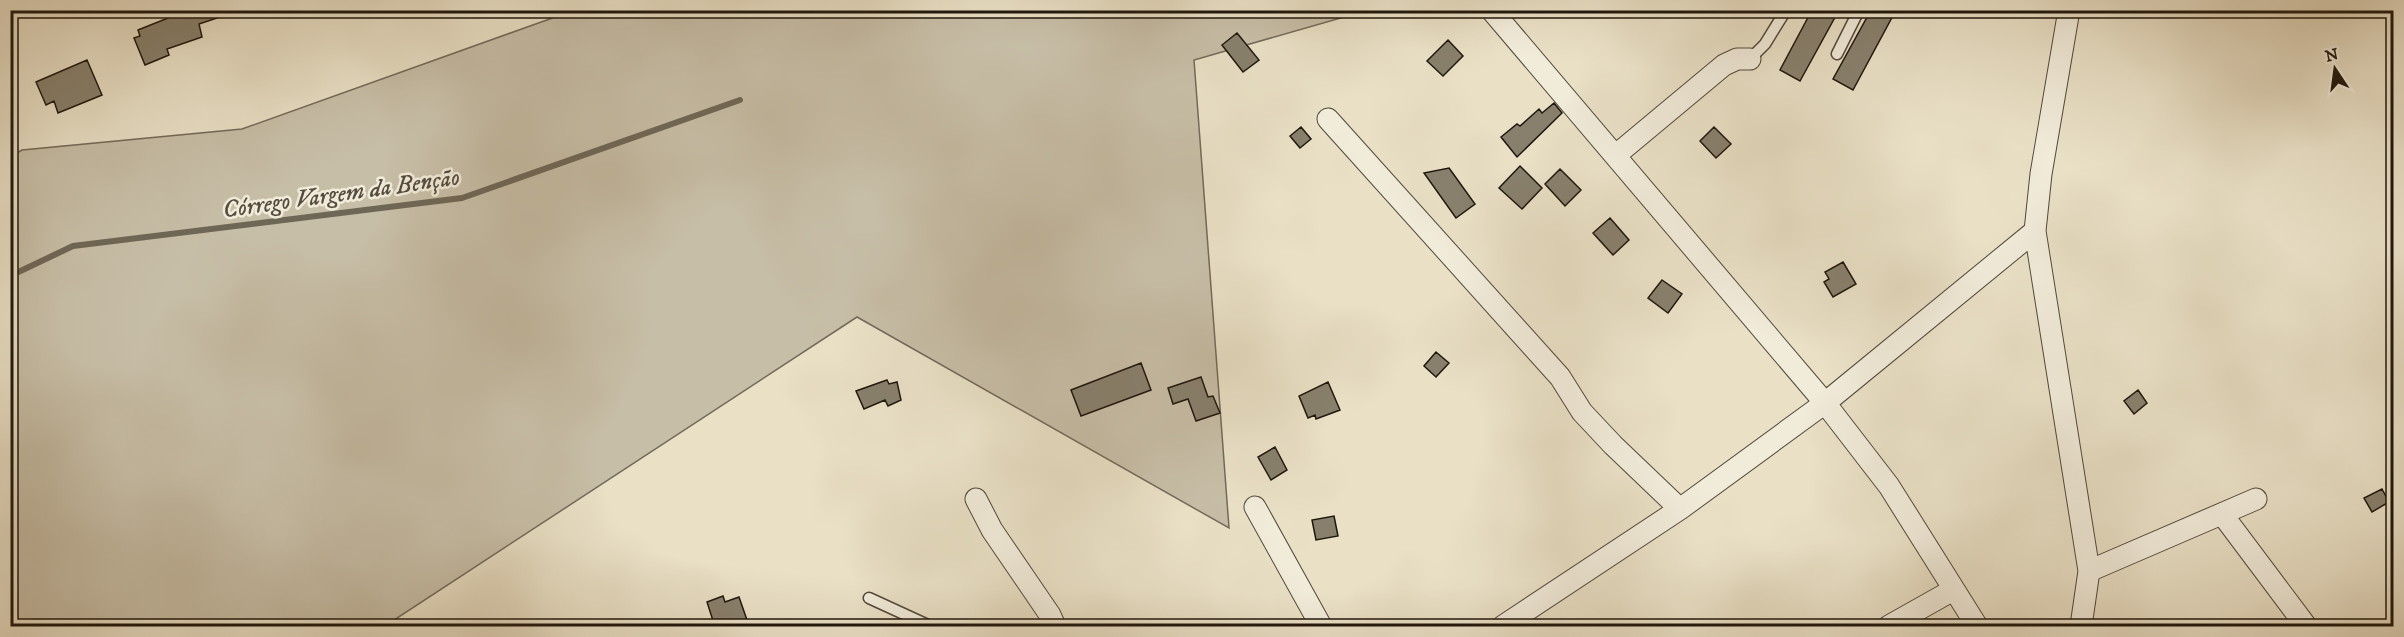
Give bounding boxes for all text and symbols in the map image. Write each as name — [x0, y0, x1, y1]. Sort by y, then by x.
north arrow — [2305, 39, 2365, 99]
text: N — [2323, 44, 2341, 67]
water label: Córrego Vargem da Benção — [221, 162, 462, 225]

